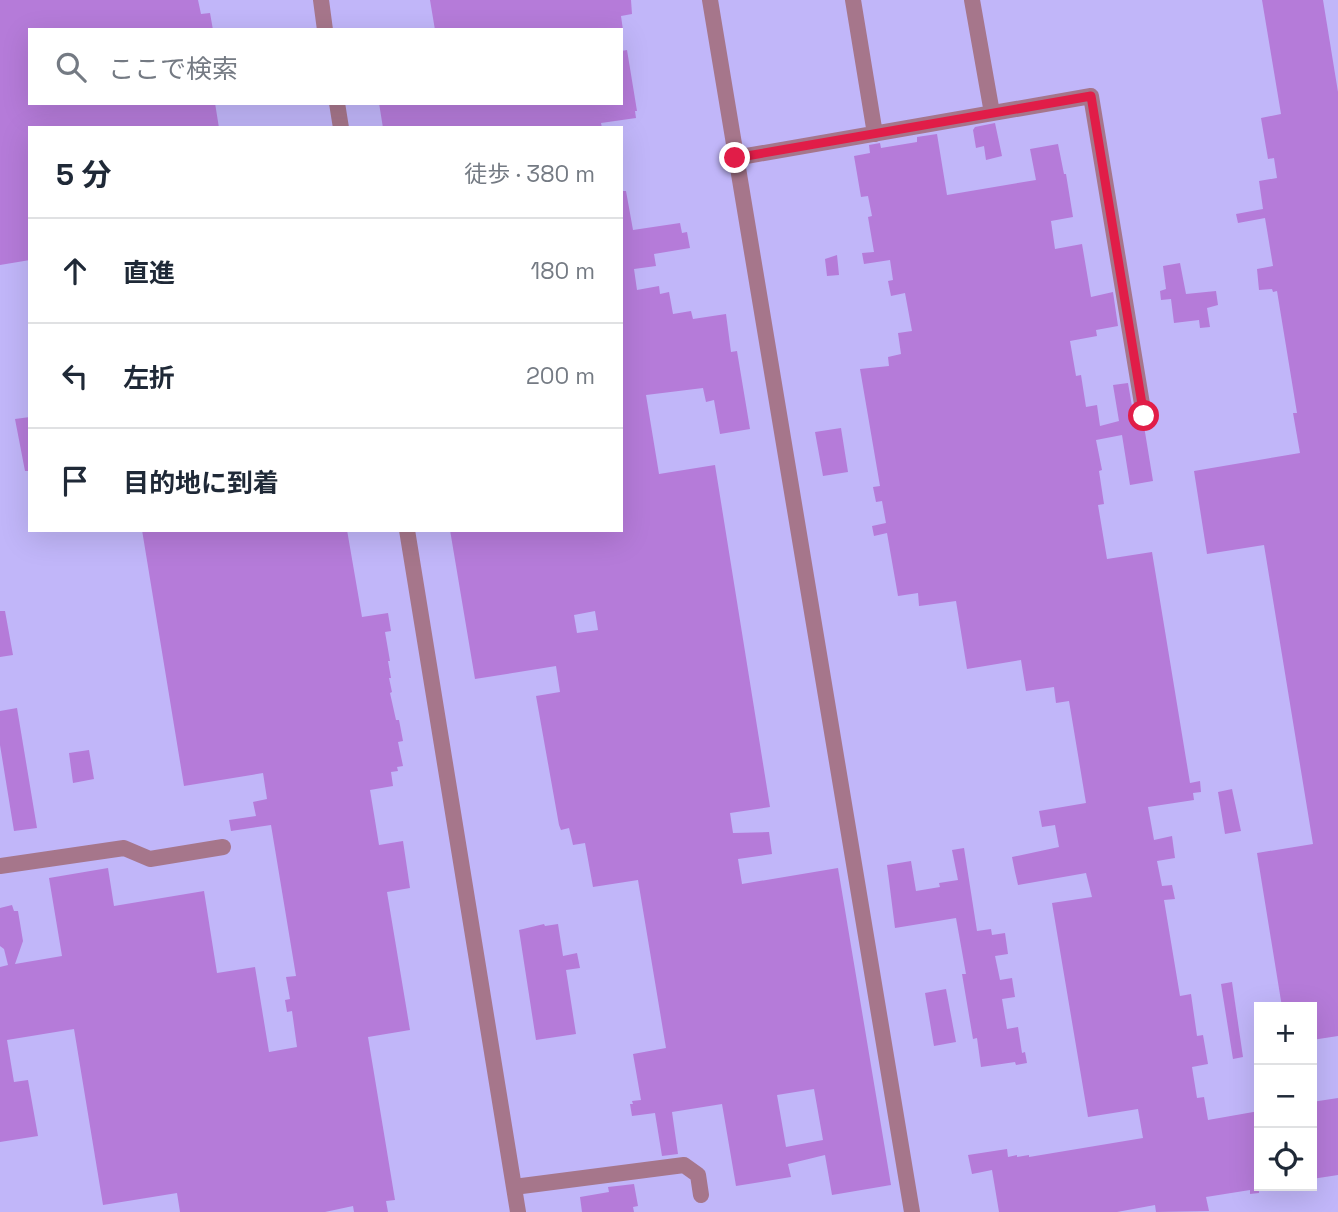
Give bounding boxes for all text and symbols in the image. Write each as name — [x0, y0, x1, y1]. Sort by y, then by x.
search box — [28, 28, 623, 105]
icon: search — [52, 48, 90, 86]
text: ここで検索 — [108, 52, 238, 86]
route end — [719, 142, 750, 173]
text: 5 分 — [56, 155, 112, 194]
text: 徒歩 · 380 m — [464, 159, 595, 189]
icon: ahead — [56, 252, 94, 290]
text: 直進 — [123, 256, 175, 290]
text: 180 m — [531, 256, 595, 286]
icon: left — [56, 357, 94, 395]
text: 左折 — [123, 361, 175, 395]
text: 200 m — [526, 361, 595, 391]
route start — [1128, 400, 1159, 431]
icon: arrive — [56, 462, 94, 500]
text: 目的地に到着 — [123, 466, 279, 500]
map controls — [1254, 1002, 1317, 1191]
button: + — [1254, 1002, 1317, 1065]
button: − — [1254, 1065, 1317, 1128]
button: locate — [1254, 1128, 1317, 1191]

